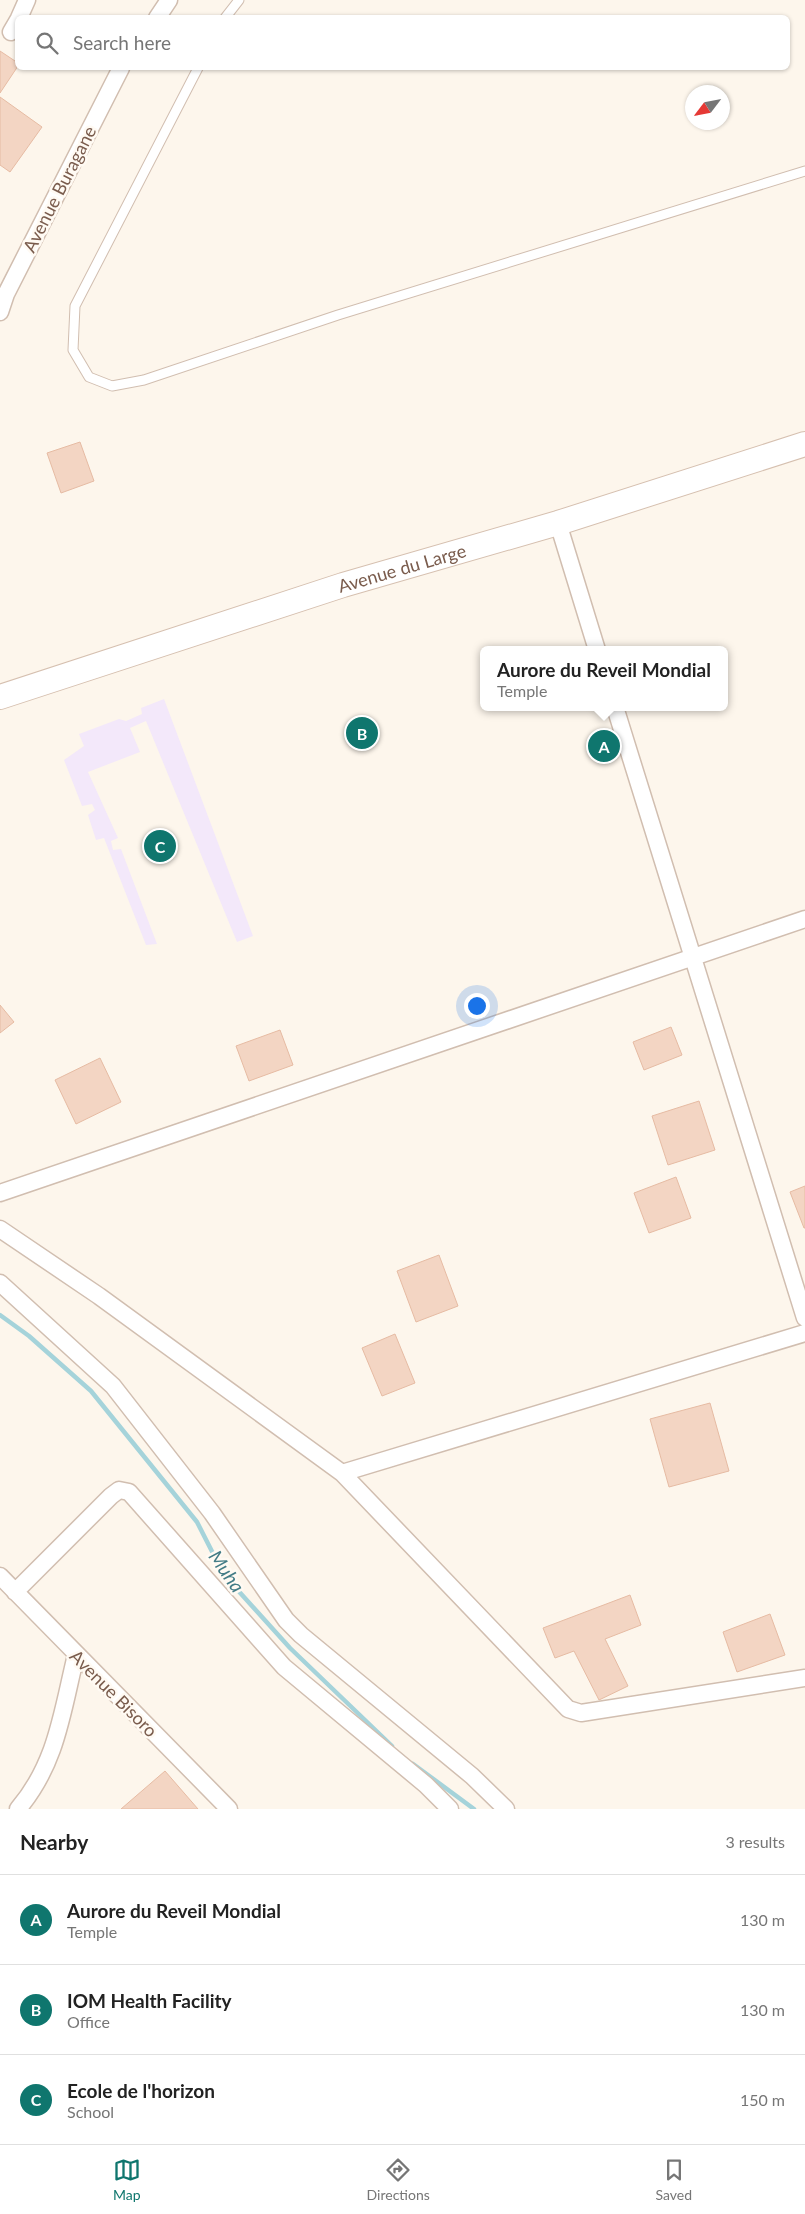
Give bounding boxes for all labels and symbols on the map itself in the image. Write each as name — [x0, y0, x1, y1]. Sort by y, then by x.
north arrow — [685, 85, 730, 130]
street label: Avenue Buragane — [18, 122, 100, 256]
street label: Avenue du Large — [335, 539, 468, 597]
pin: B — [346, 714, 378, 752]
pin: A — [588, 727, 620, 765]
pin: C — [144, 827, 176, 865]
your location — [464, 993, 490, 1019]
water label: Muha — [204, 1546, 250, 1596]
street label: Avenue Bisoro — [66, 1645, 162, 1741]

